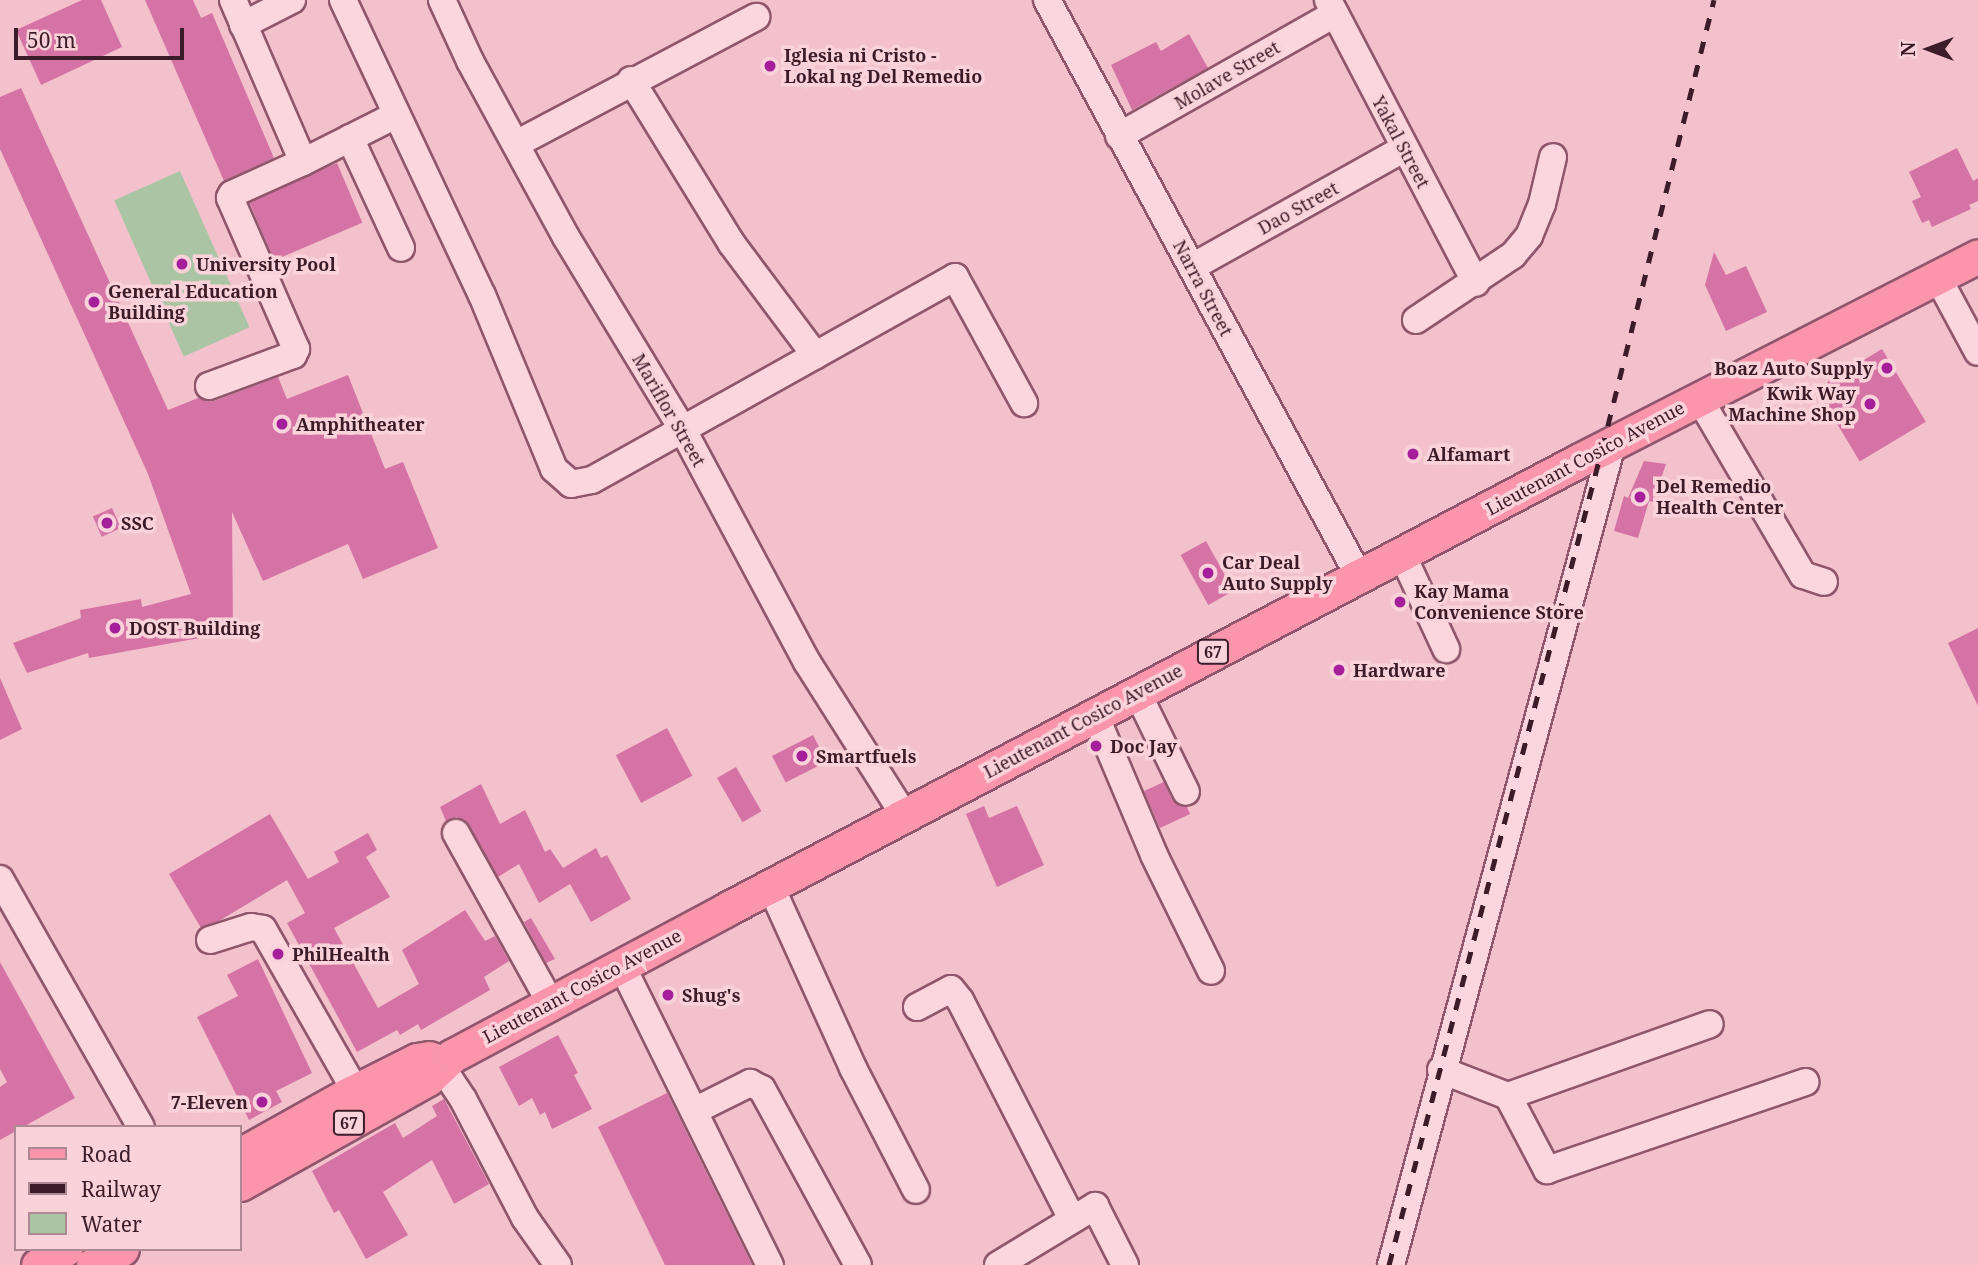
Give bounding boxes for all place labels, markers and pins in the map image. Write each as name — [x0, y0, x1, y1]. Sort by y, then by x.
place label: Iglesia ni Cristo - Lokal ng Del Remedio — [784, 45, 982, 88]
marker: Iglesia ni Cristo - Lokal ng Del Remedio — [762, 58, 778, 74]
place label: University Pool — [196, 253, 336, 275]
marker: University Pool — [174, 256, 190, 272]
place label: General Education Building — [108, 281, 278, 324]
marker: General Education Building — [86, 294, 102, 310]
place label: Boaz Auto Supply — [1714, 357, 1873, 379]
marker: Boaz Auto Supply — [1879, 360, 1895, 376]
place label: Kwik Way Machine Shop — [1728, 383, 1856, 426]
marker: Kwik Way Machine Shop — [1862, 396, 1878, 412]
place label: Amphitheater — [296, 413, 425, 435]
marker: Amphitheater — [274, 416, 290, 432]
place label: Alfamart — [1427, 443, 1510, 465]
marker: Alfamart — [1405, 446, 1421, 462]
place label: Del Remedio Health Center — [1656, 476, 1783, 518]
marker: Del Remedio Health Center — [1630, 487, 1650, 507]
place label: SSC — [121, 512, 154, 534]
marker: SSC — [99, 515, 115, 531]
place label: Car Deal Auto Supply — [1222, 552, 1333, 594]
marker: Car Deal Auto Supply — [1200, 565, 1216, 581]
place label: Kay Mama Convenience Store — [1414, 581, 1584, 624]
marker: Kay Mama Convenience Store — [1392, 594, 1408, 610]
place label: DOST Building — [129, 617, 260, 639]
marker: DOST Building — [107, 620, 123, 636]
place label: Hardware — [1353, 659, 1446, 681]
marker: Hardware — [1331, 662, 1347, 678]
place label: Doc Jay — [1110, 735, 1177, 757]
marker: Doc Jay — [1088, 738, 1104, 754]
place label: Smartfuels — [816, 745, 916, 767]
marker: Smartfuels — [794, 748, 810, 764]
place label: PhilHealth — [292, 943, 390, 965]
marker: PhilHealth — [270, 946, 286, 962]
place label: Shug's — [682, 984, 740, 1006]
marker: Shug's — [660, 987, 676, 1003]
place label: 7-Eleven — [171, 1091, 248, 1113]
marker: 7-Eleven — [254, 1094, 270, 1110]

